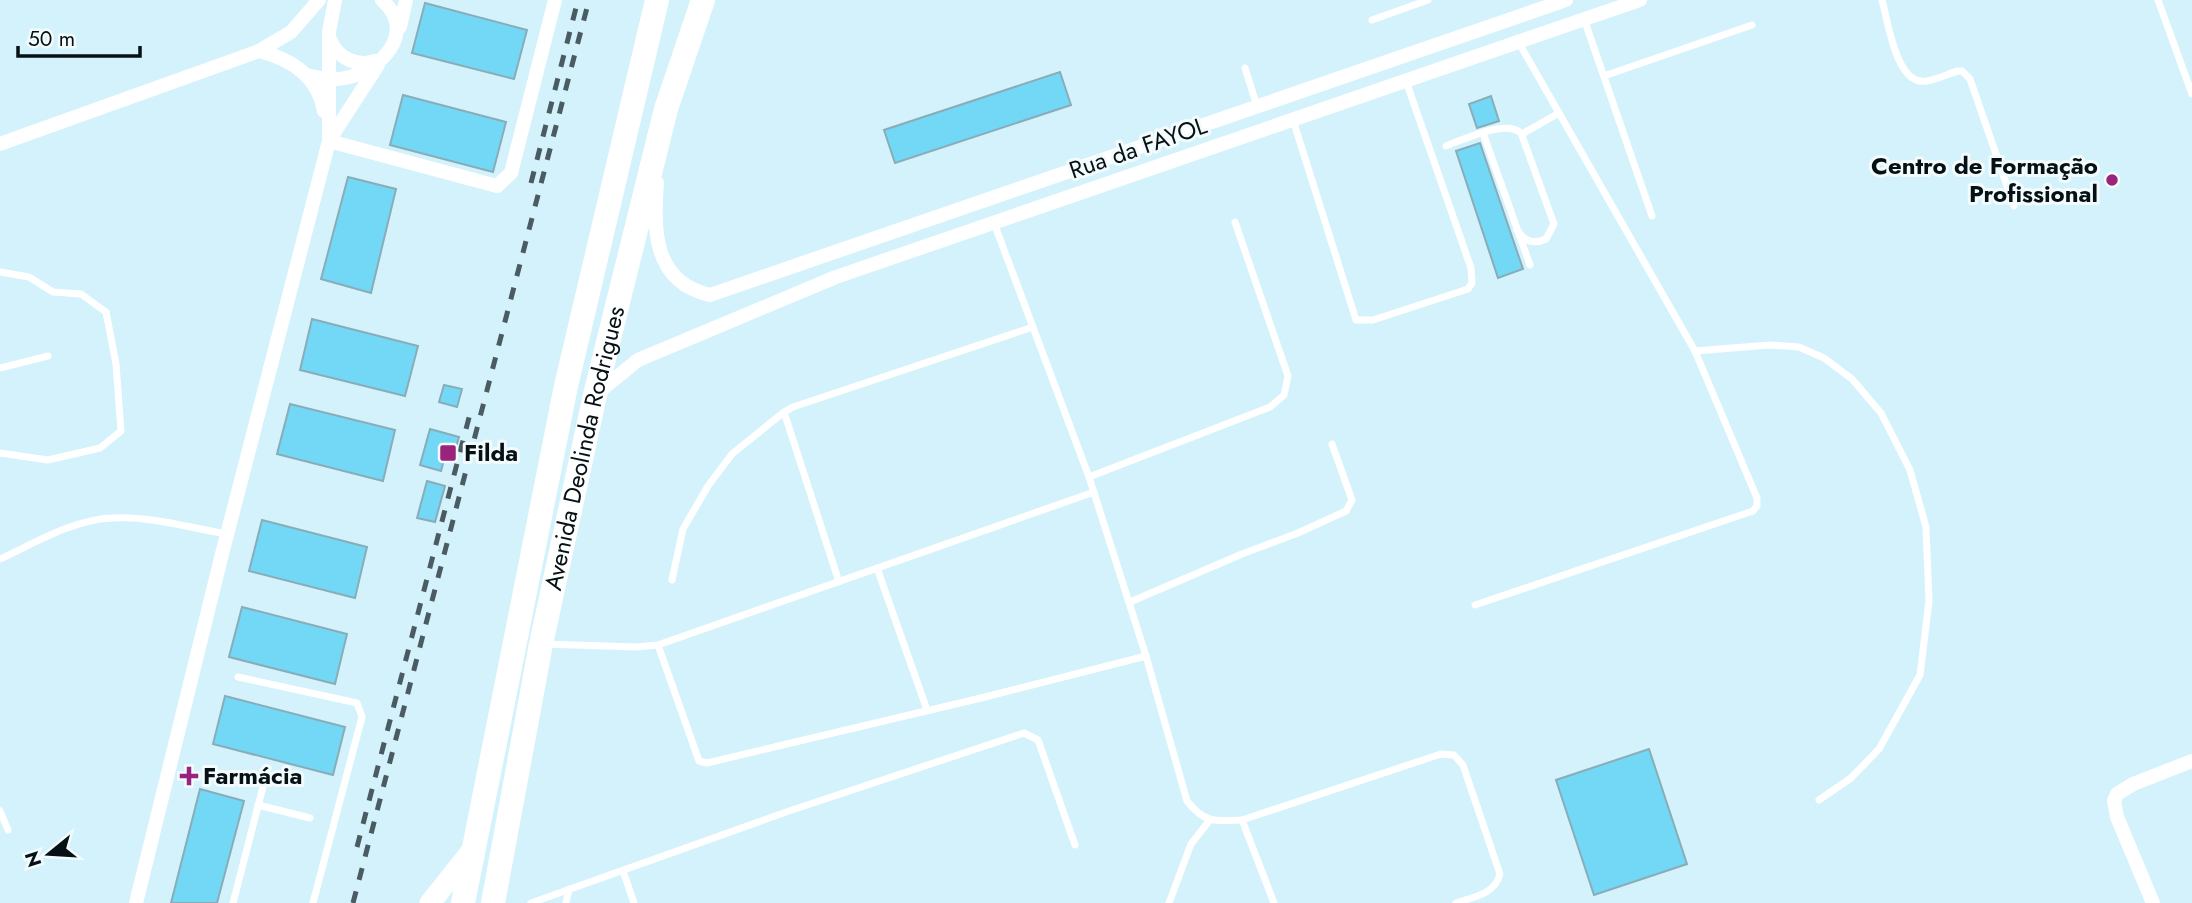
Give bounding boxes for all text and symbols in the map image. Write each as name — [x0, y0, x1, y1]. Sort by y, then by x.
scale bar — [18, 14, 140, 58]
text: 50 m — [28, 24, 75, 54]
street label: Rua da FAYOL — [1064, 108, 1212, 187]
place label: Centro de Formação Profissional — [1871, 148, 2098, 211]
marker: Centro de Formação Profissional — [2104, 172, 2120, 188]
street label: Avenida Deolinda Rodrigues — [535, 302, 633, 593]
place label: Filda — [464, 435, 518, 470]
marker: Filda — [438, 443, 458, 463]
place label: Farmácia — [203, 758, 303, 793]
marker: Farmácia — [181, 768, 197, 784]
north arrow — [14, 819, 84, 889]
text: N — [18, 848, 48, 870]

